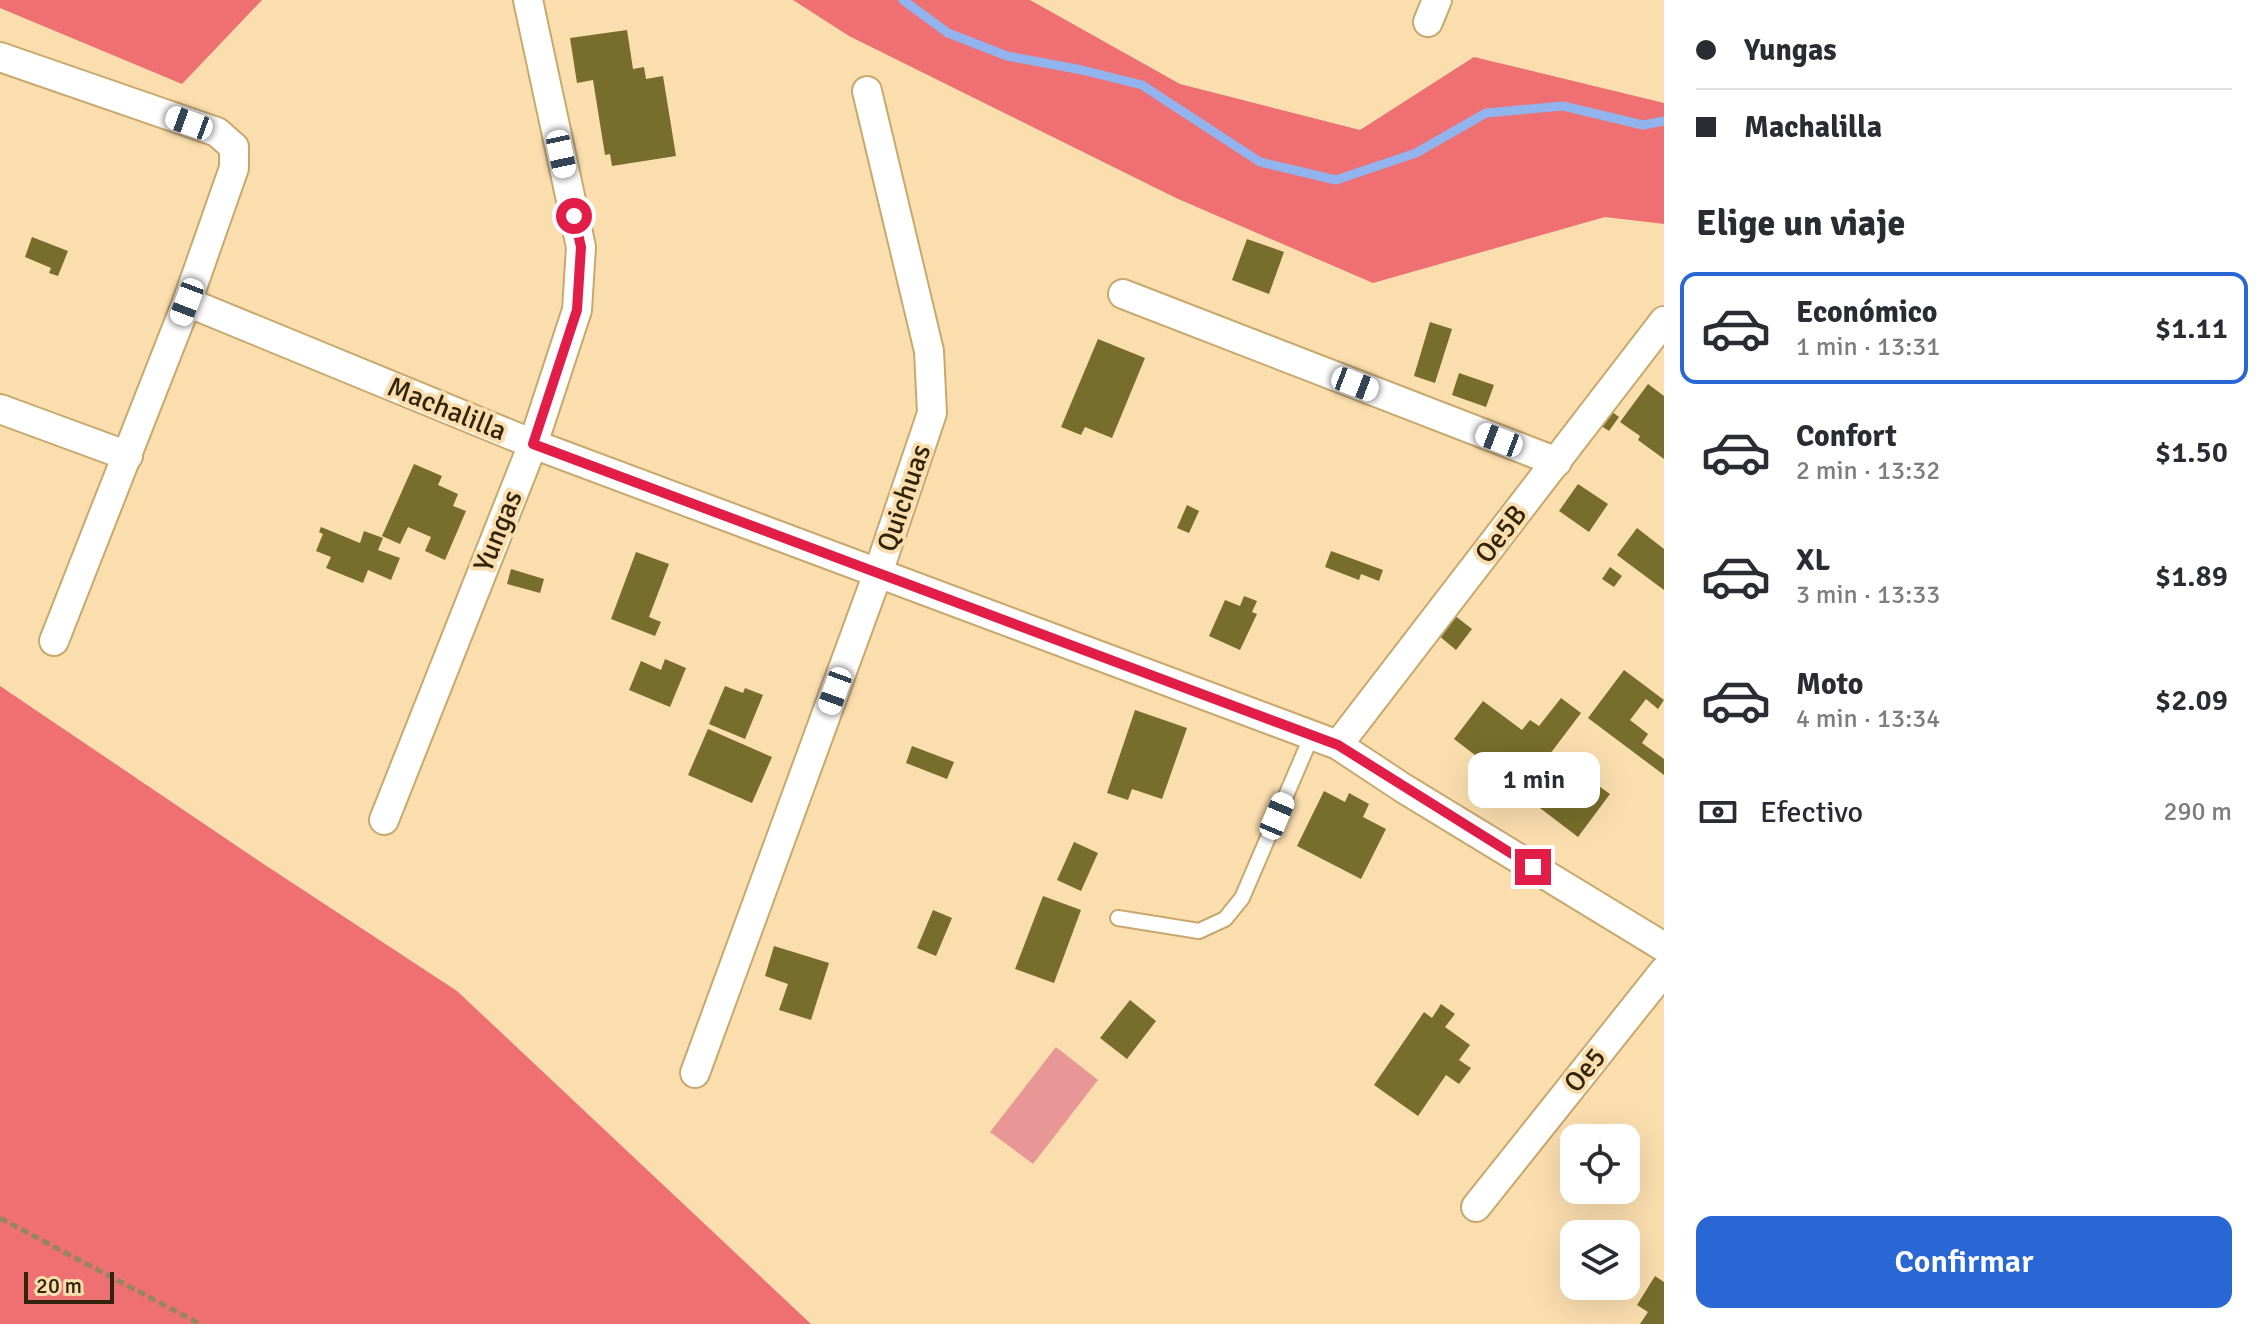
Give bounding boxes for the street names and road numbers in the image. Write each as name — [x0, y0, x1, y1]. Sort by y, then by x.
street label: Machalilla — [382, 370, 512, 448]
street label: Quichuas — [870, 440, 938, 556]
street label: Yungas — [466, 485, 530, 577]
street label: Oe5B — [1468, 498, 1534, 570]
street label: Oe5 — [1557, 1041, 1613, 1099]

